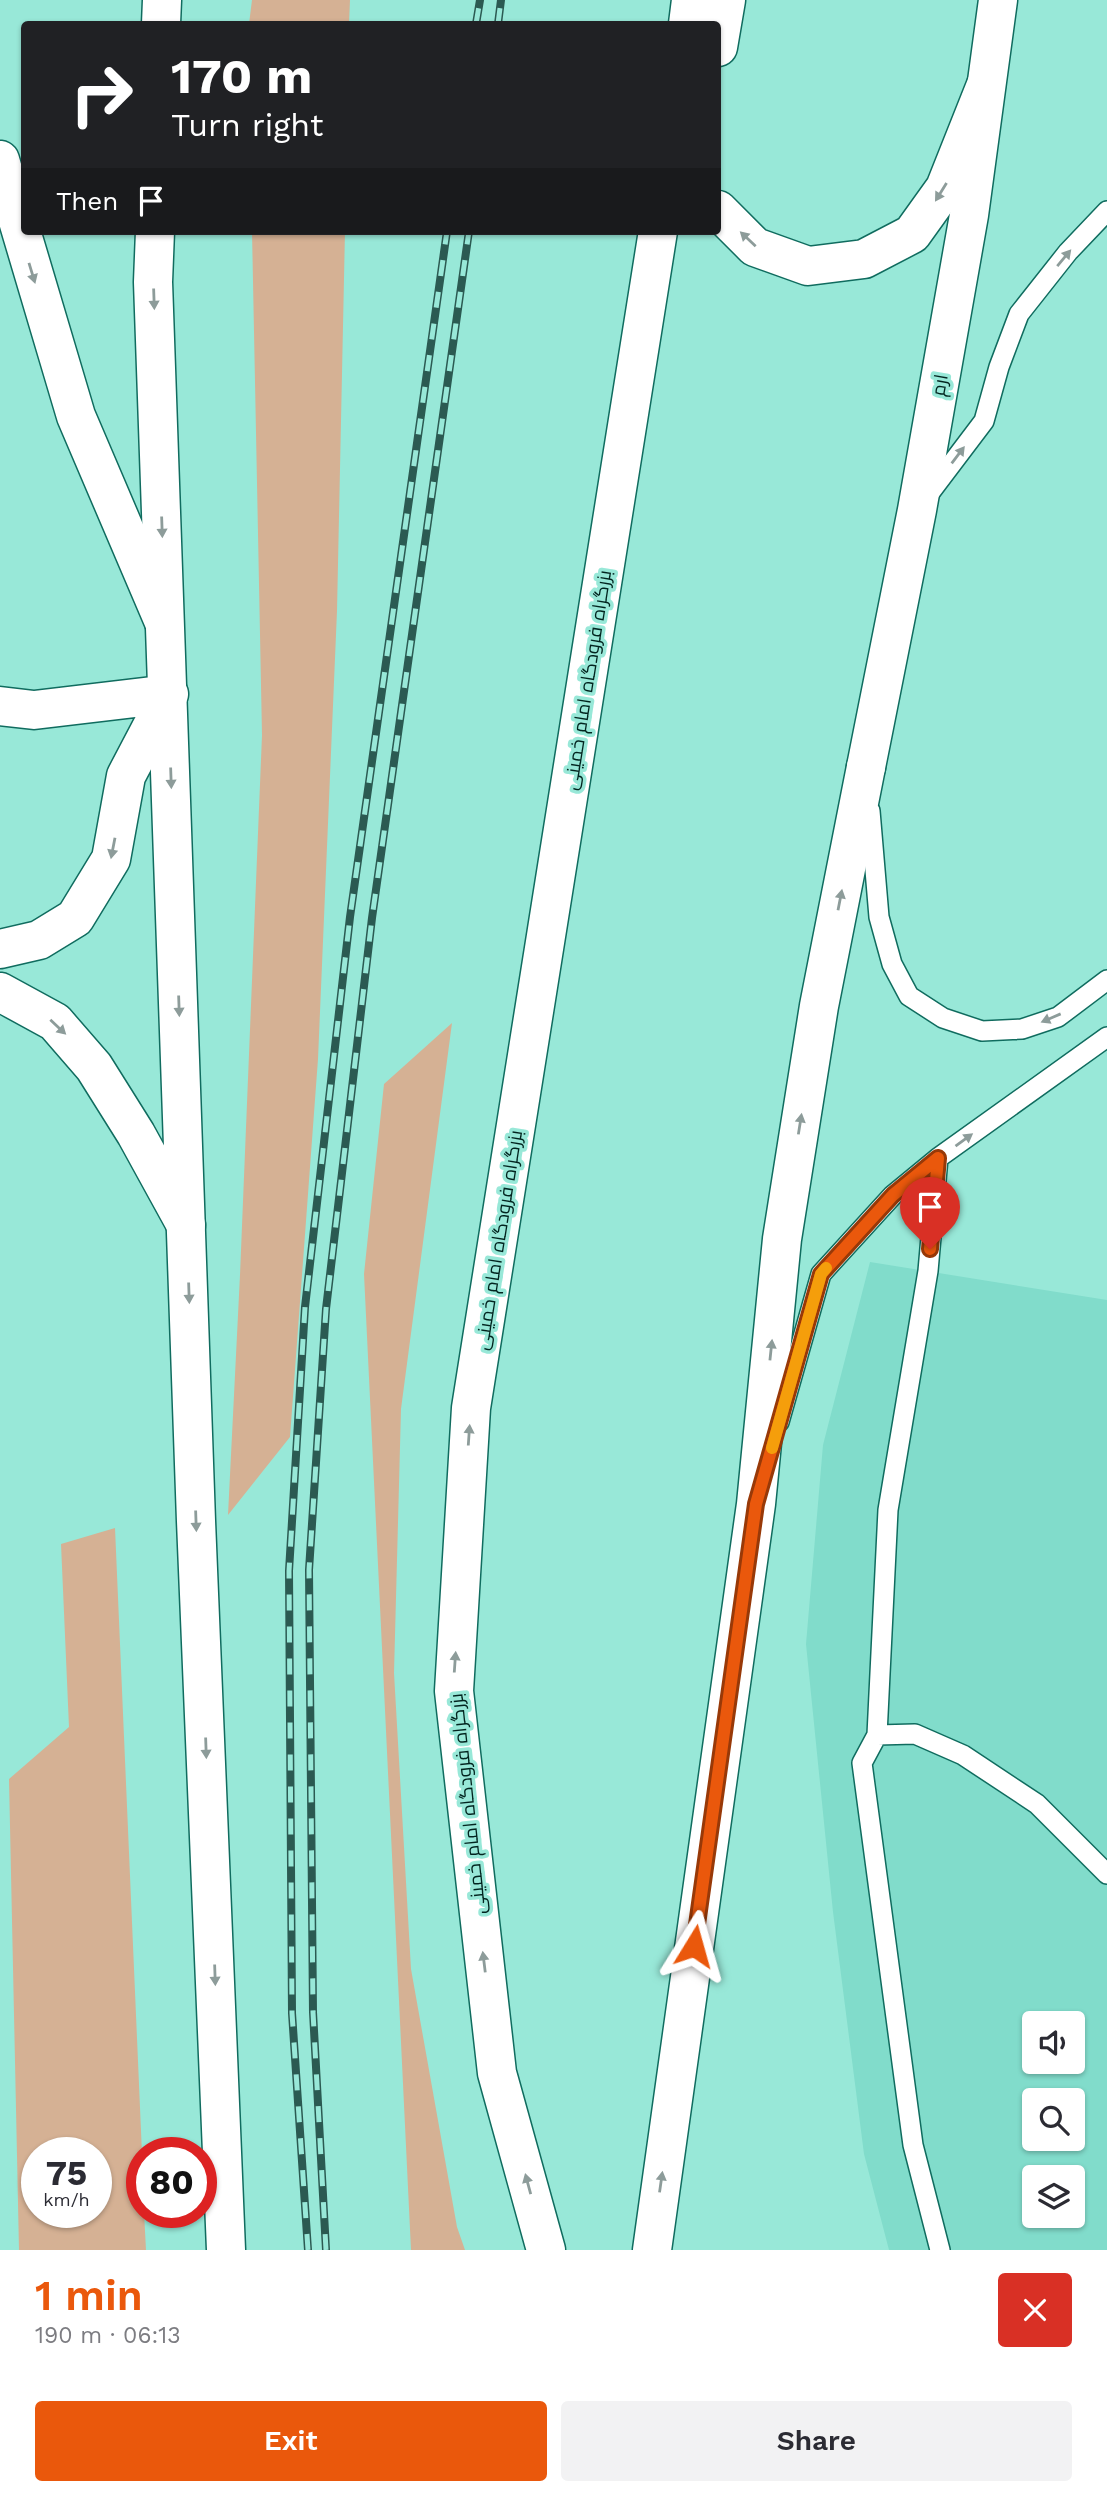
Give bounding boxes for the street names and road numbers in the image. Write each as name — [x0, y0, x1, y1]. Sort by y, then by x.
street label: ارم — [926, 372, 955, 398]
street label: بزرگراه فرودگاه امام خمینی — [559, 568, 618, 792]
street label: بزرگراه فرودگاه امام خمینی — [470, 1128, 529, 1352]
street label: بزرگراه فرودگاه امام خمینی — [444, 1692, 493, 1916]

